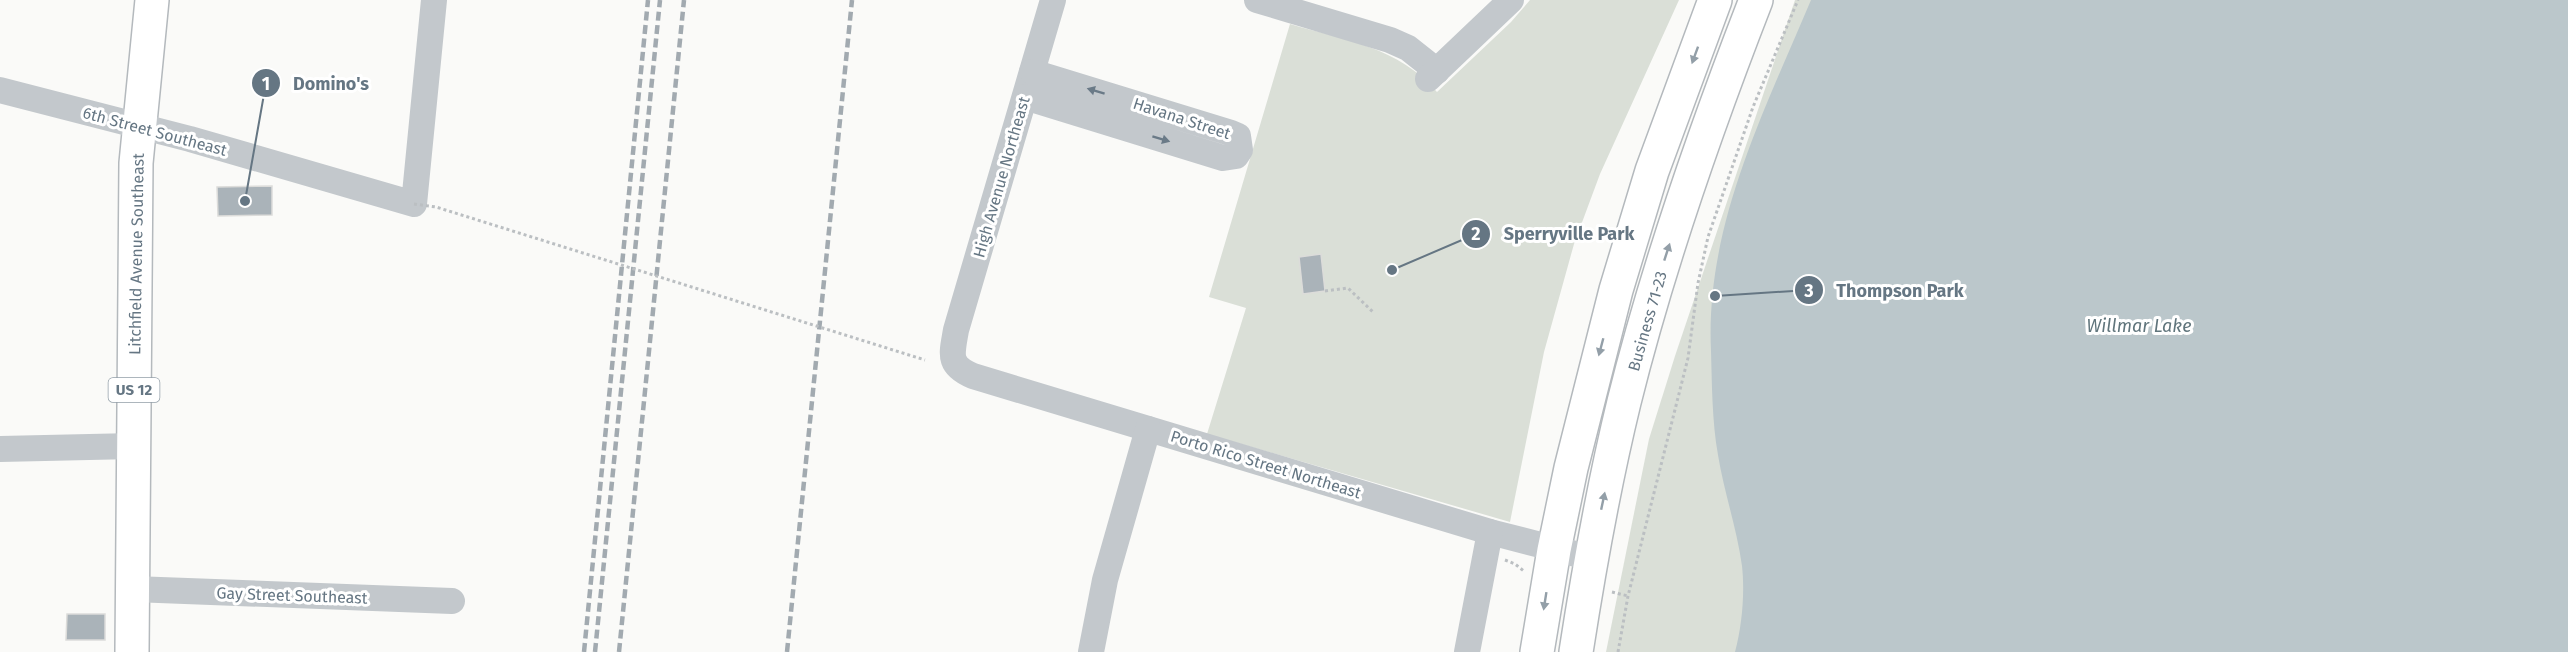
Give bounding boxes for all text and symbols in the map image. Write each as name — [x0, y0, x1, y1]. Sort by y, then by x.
one-way arrow — [1689, 46, 1699, 64]
callout: Domino's — [251, 65, 381, 101]
text: 1 — [262, 73, 270, 95]
text: Domino's — [293, 73, 369, 95]
one-way arrow — [1087, 86, 1105, 95]
street label: High Avenue Northeast — [969, 94, 1034, 260]
street label: Havana Street — [1131, 94, 1233, 143]
street label: 6th Street Southeast — [81, 103, 229, 160]
one-way arrow — [1152, 135, 1170, 144]
street label: Litchfield Avenue Southeast — [125, 153, 148, 355]
callout: Sperryville Park — [1461, 216, 1646, 252]
text: 2 — [1471, 223, 1481, 245]
text: Sperryville Park — [1504, 223, 1635, 245]
one-way arrow — [1663, 243, 1672, 261]
street label: Business 71-23 — [1624, 269, 1671, 373]
callout: Thompson Park — [1794, 272, 1976, 308]
text: 3 — [1803, 280, 1814, 302]
text: Thompson Park — [1836, 280, 1965, 302]
water label: Willmar Lake — [2087, 315, 2191, 337]
one-way arrow — [1595, 338, 1605, 356]
road number: US 12 — [108, 378, 160, 402]
street label: Porto Rico Street Northeast — [1168, 426, 1364, 503]
one-way arrow — [1598, 492, 1608, 510]
street label: Gay Street Southeast — [216, 583, 368, 608]
one-way arrow — [1541, 591, 1550, 610]

